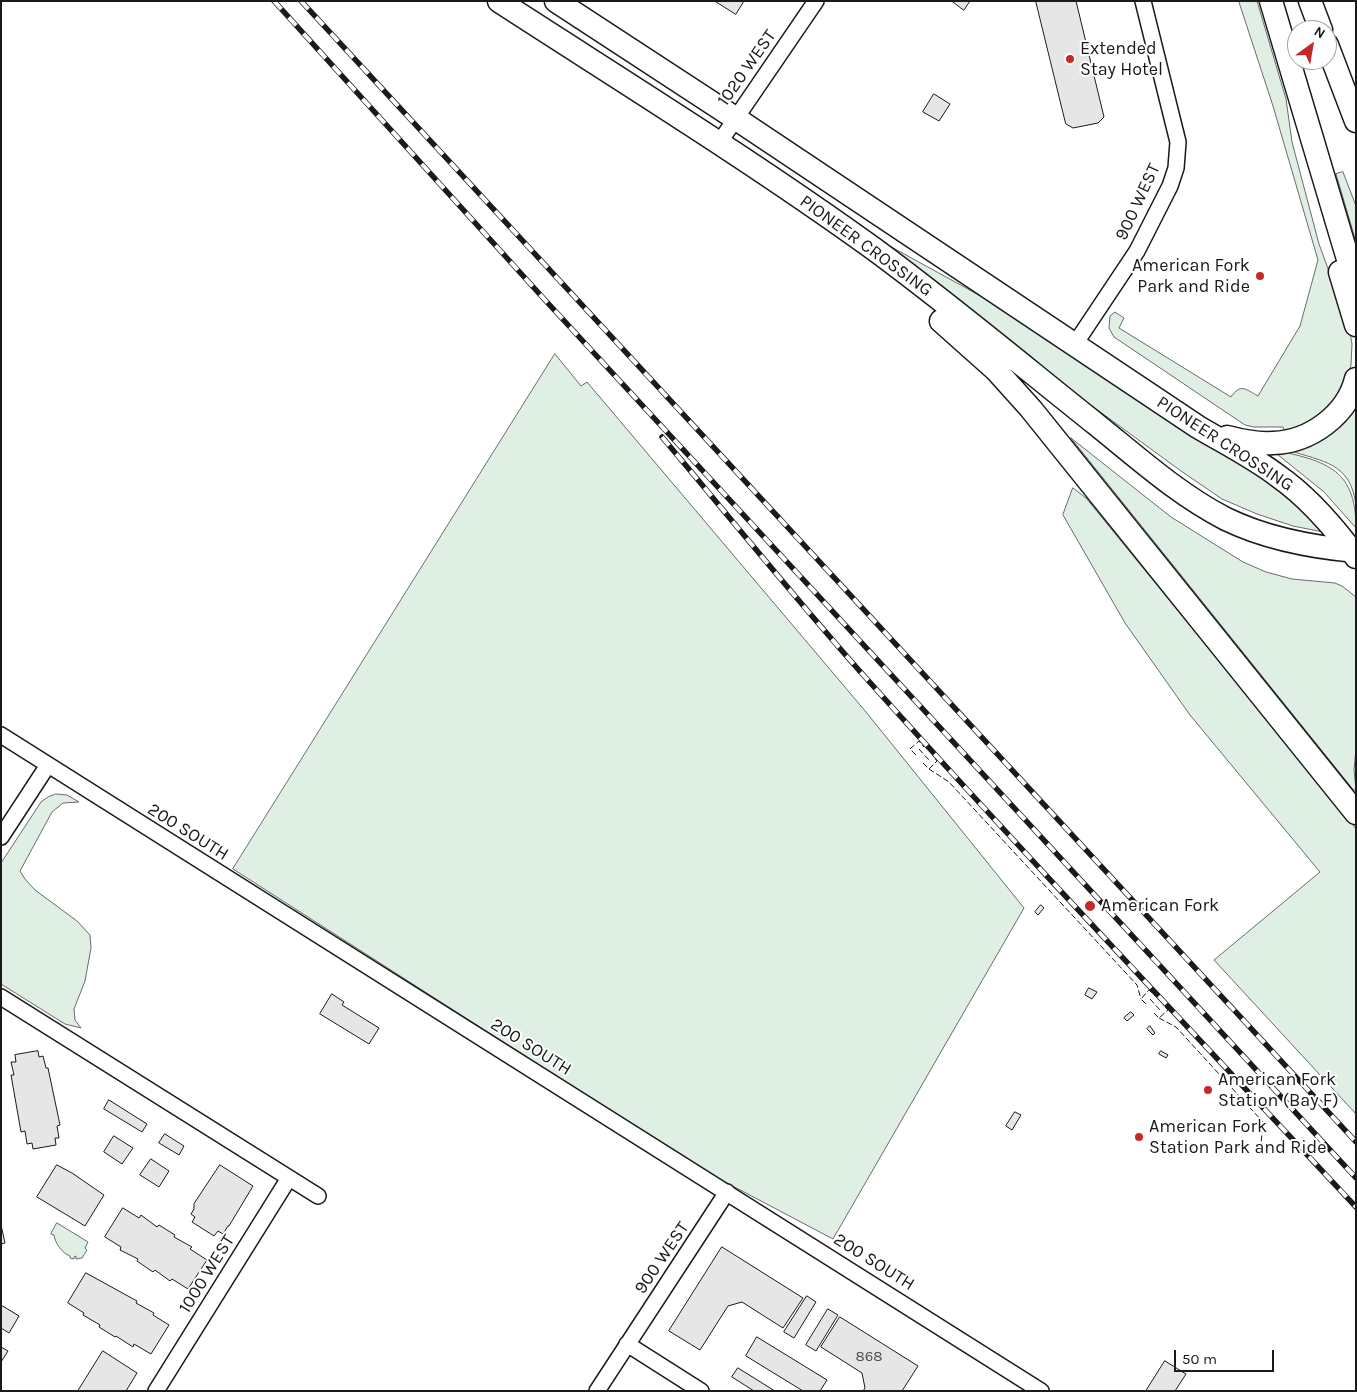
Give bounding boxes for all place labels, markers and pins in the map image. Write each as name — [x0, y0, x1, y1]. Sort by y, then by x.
place label: Extended Stay Hotel — [1080, 38, 1163, 80]
marker: Extended Stay Hotel — [1064, 53, 1076, 65]
place label: American Fork Park and Ride — [1132, 255, 1250, 298]
marker: American Fork Park and Ride — [1254, 270, 1266, 282]
place label: American Fork — [1101, 895, 1219, 917]
marker: American Fork — [1083, 899, 1097, 913]
place label: American Fork Station (Bay F) — [1218, 1069, 1339, 1112]
marker: American Fork Station (Bay F) — [1202, 1084, 1214, 1096]
place label: American Fork Station Park and Ride — [1149, 1116, 1326, 1158]
marker: American Fork Station Park and Ride — [1133, 1131, 1145, 1143]

